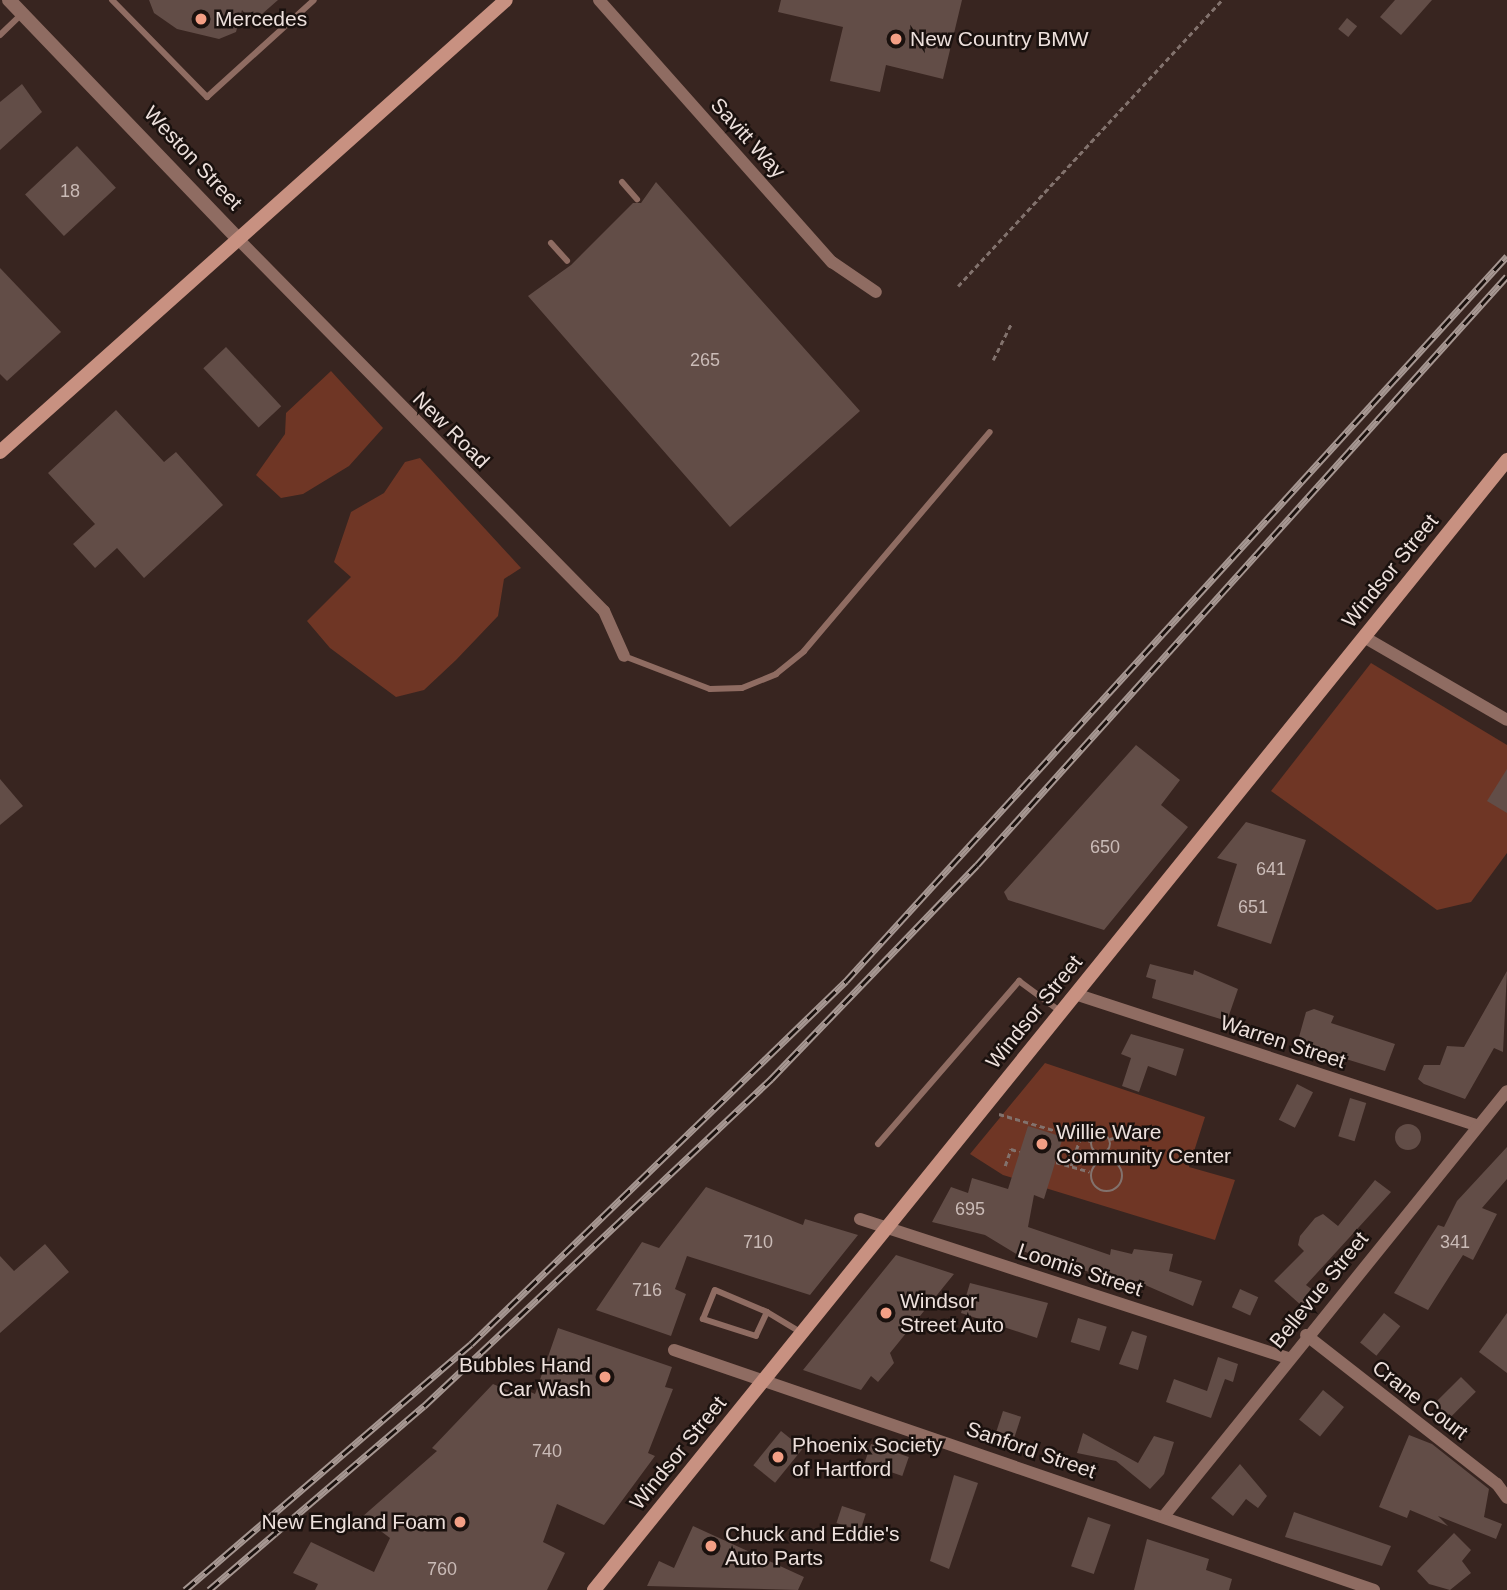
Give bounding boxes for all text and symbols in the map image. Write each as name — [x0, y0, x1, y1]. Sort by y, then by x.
place label: Mercedes — [215, 6, 307, 32]
marker: Mercedes — [193, 11, 209, 27]
place label: New Country BMW — [910, 26, 1089, 52]
marker: New Country BMW — [888, 31, 904, 47]
street label: Savitt Way — [705, 93, 791, 183]
street label: Weston Street — [139, 101, 247, 215]
house number: 18 — [60, 180, 80, 202]
house number: 265 — [690, 349, 720, 371]
street label: New Road — [407, 386, 495, 474]
street label: Windsor Street — [1337, 509, 1443, 633]
house number: 650 — [1090, 836, 1120, 858]
house number: 641 — [1256, 858, 1286, 880]
house number: 651 — [1238, 896, 1268, 918]
street label: Windsor Street — [981, 950, 1087, 1074]
street label: Warren Street — [1217, 1010, 1349, 1074]
place label: Willie Ware Community Center — [1056, 1119, 1231, 1169]
marker: Willie Ware Community Center — [1034, 1136, 1050, 1152]
house number: 695 — [955, 1198, 985, 1220]
street label: Bellevue Street — [1264, 1227, 1374, 1353]
house number: 710 — [743, 1231, 773, 1253]
house number: 341 — [1440, 1231, 1470, 1253]
street label: Loomis Street — [1014, 1238, 1146, 1302]
house number: 716 — [632, 1279, 662, 1301]
place label: Windsor Street Auto — [900, 1288, 1005, 1338]
marker: Windsor Street Auto — [878, 1305, 894, 1321]
place label: Bubbles Hand Car Wash — [459, 1352, 591, 1402]
street label: Crane Court — [1367, 1355, 1473, 1445]
marker: Bubbles Hand Car Wash — [597, 1369, 613, 1385]
street label: Windsor Street — [625, 1391, 731, 1515]
street label: Sanford Street — [963, 1416, 1099, 1484]
place label: Phoenix Society of Hartford — [792, 1432, 943, 1482]
house number: 740 — [532, 1440, 562, 1462]
marker: Phoenix Society of Hartford — [770, 1449, 786, 1465]
place label: New England Foam — [262, 1509, 446, 1535]
marker: New England Foam — [452, 1514, 468, 1530]
place label: Chuck and Eddie's Auto Parts — [725, 1521, 899, 1571]
marker: Chuck and Eddie's Auto Parts — [703, 1538, 719, 1554]
house number: 760 — [427, 1558, 457, 1580]

